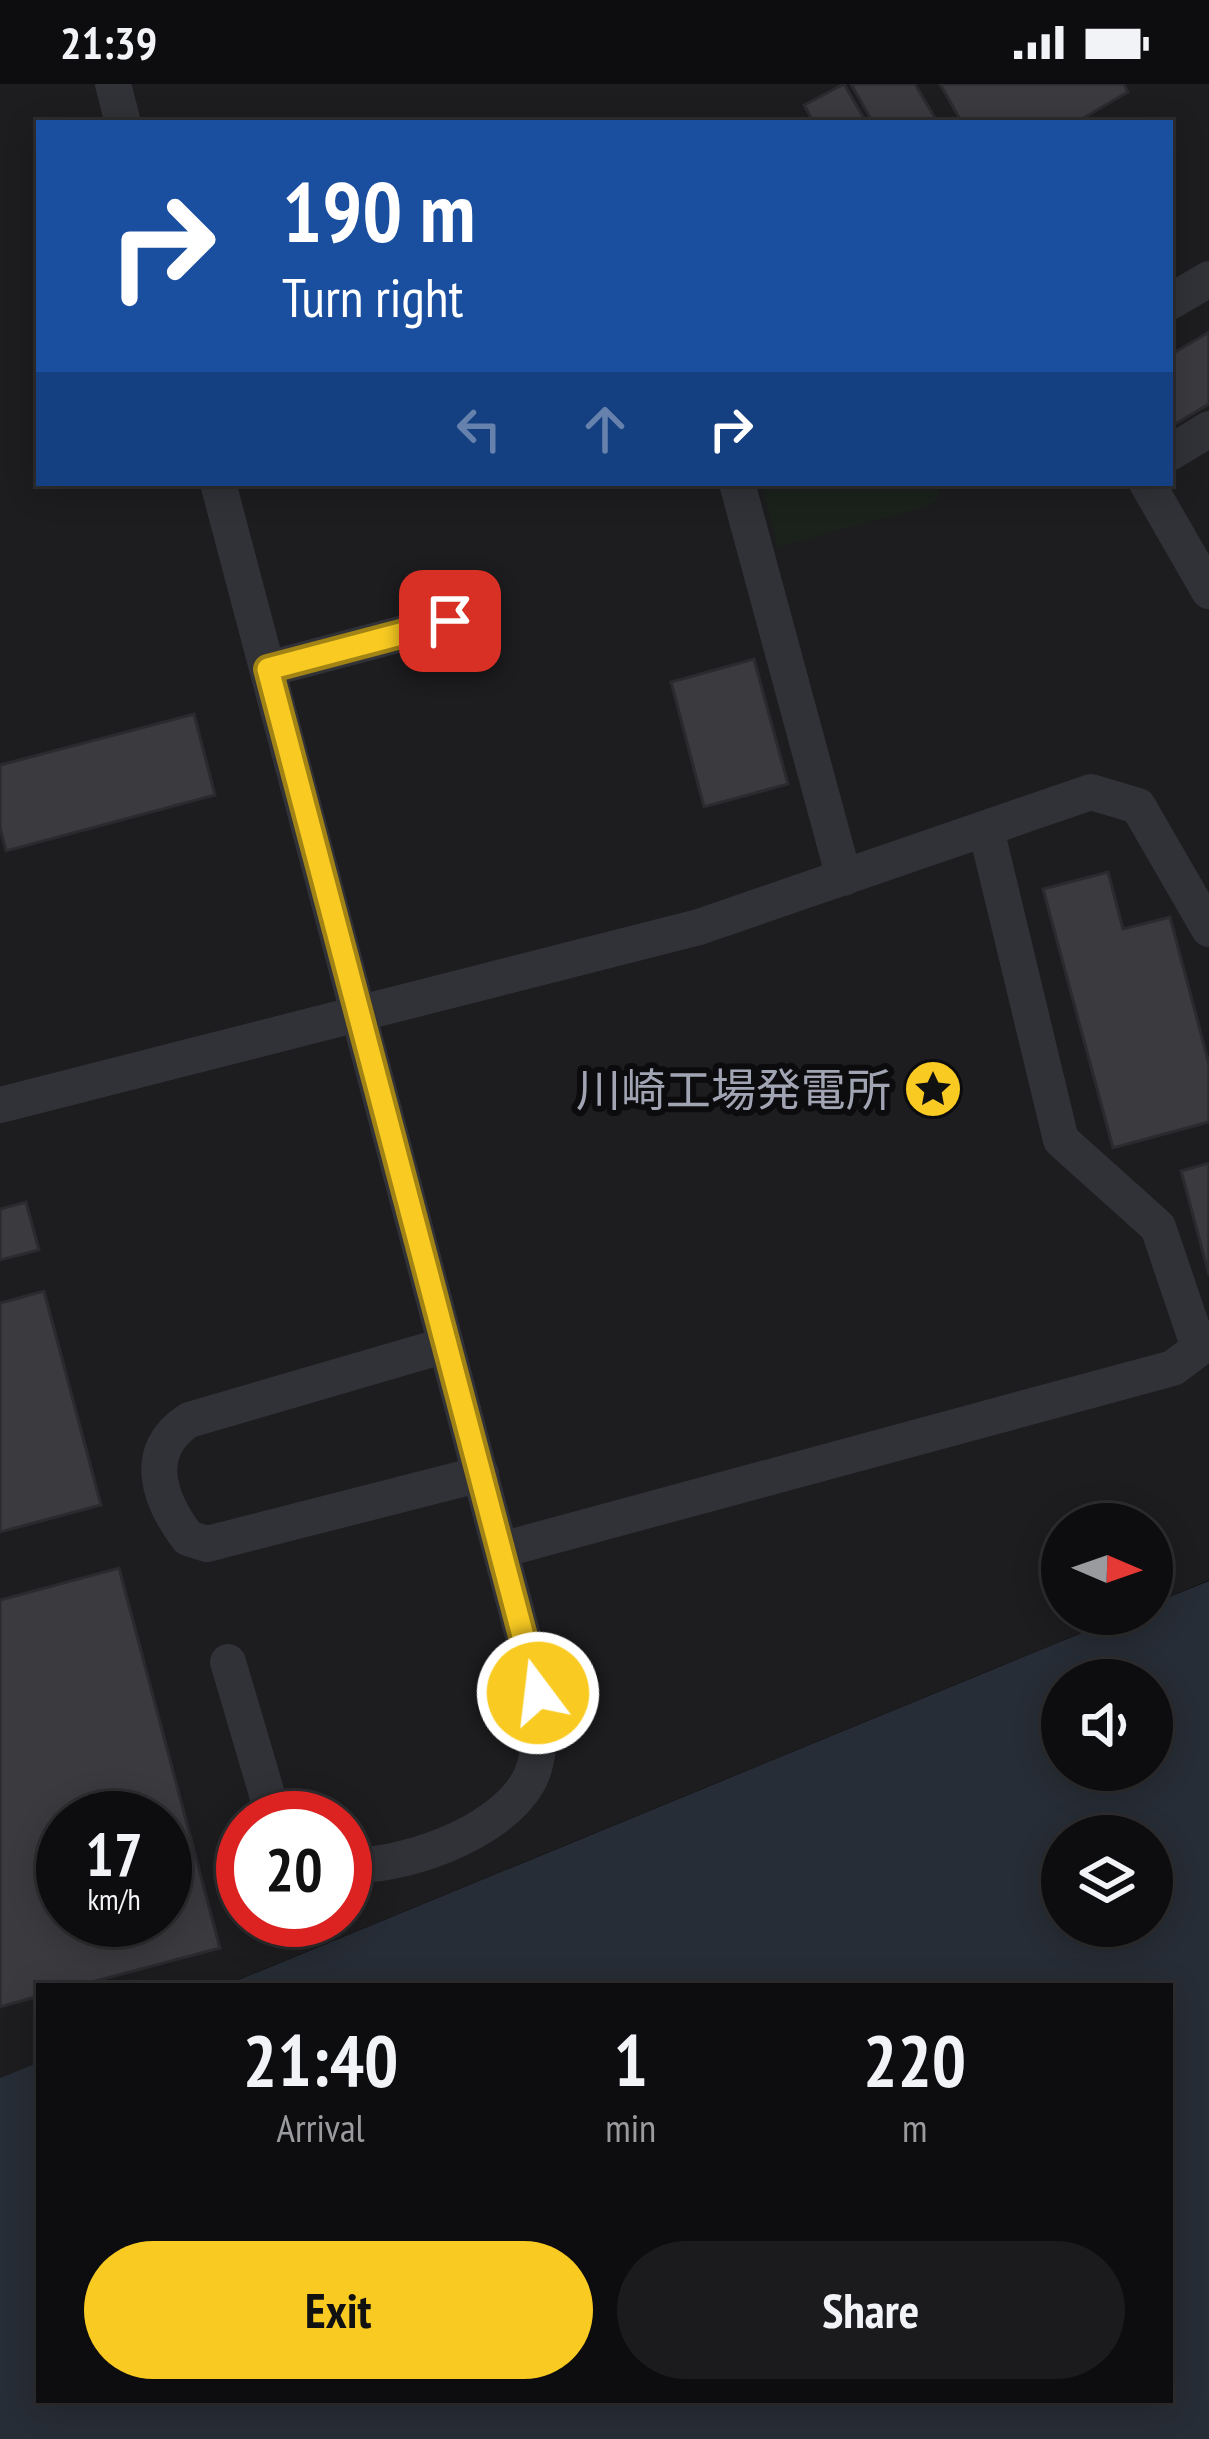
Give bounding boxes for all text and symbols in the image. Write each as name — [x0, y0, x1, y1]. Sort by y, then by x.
text: 21:39 — [60, 13, 157, 71]
text: 190 m — [282, 156, 475, 265]
icon: right — [84, 168, 240, 324]
text: Turn right — [282, 262, 463, 332]
icon: left — [446, 396, 512, 462]
icon: ahead — [572, 396, 638, 462]
icon: right — [698, 396, 764, 462]
pin — [399, 570, 501, 672]
icon: arrive — [417, 588, 483, 654]
place icon: 川崎工場発電所 — [902, 1058, 964, 1120]
place label: 川崎工場発電所 — [576, 1060, 891, 1118]
north arrow — [1041, 1503, 1173, 1635]
map controls — [1041, 1503, 1173, 1947]
position arrow — [475, 1630, 601, 1756]
button: sound — [1041, 1659, 1173, 1791]
speed limit sign: 20 — [216, 1791, 372, 1947]
text: 17 — [85, 1815, 143, 1893]
button: layers — [1041, 1815, 1173, 1947]
text: km/h — [87, 1879, 141, 1918]
text: 21:40 — [243, 2013, 399, 2106]
text: 1 — [614, 2013, 648, 2106]
text: 220 — [863, 2013, 966, 2106]
text: Arrival — [277, 2102, 365, 2153]
text: min — [605, 2102, 656, 2153]
text: m — [902, 2102, 927, 2153]
button: Exit — [84, 2241, 593, 2379]
button: Share — [617, 2241, 1125, 2379]

